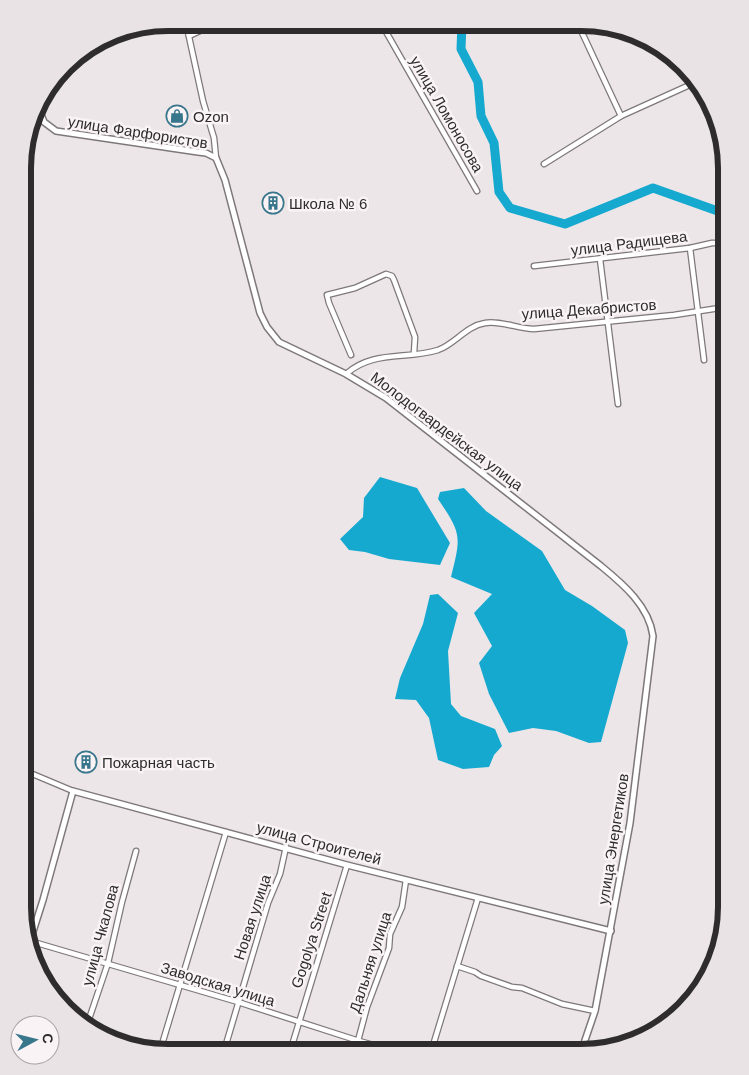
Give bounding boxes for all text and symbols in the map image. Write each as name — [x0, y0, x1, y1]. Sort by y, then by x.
street label: улица Ломоносова — [407, 53, 487, 176]
shop icon: Ozon — [165, 104, 189, 128]
place label: Ozon — [193, 108, 229, 125]
street label: улица Фарфористов — [67, 113, 209, 151]
building icon: Школа № 6 — [261, 191, 285, 215]
place label: Школа № 6 — [289, 195, 367, 212]
street label: улица Радищева — [570, 227, 689, 259]
street label: улица Декабристов — [521, 296, 657, 322]
street label: Молодогвардейская улица — [368, 368, 527, 494]
building icon: Пожарная часть — [74, 750, 98, 774]
place label: Пожарная часть — [102, 754, 215, 771]
street label: улица Энергетиков — [594, 772, 632, 906]
street label: улица Строителей — [255, 818, 383, 868]
street label: Новая улица — [230, 872, 274, 962]
street label: улица Чкалова — [78, 882, 122, 987]
street label: Gogolya Street — [287, 889, 335, 990]
street label: Дальняя улица — [346, 909, 395, 1015]
street label: Заводская улица — [159, 959, 278, 1010]
north arrow — [10, 1015, 60, 1065]
text: С — [39, 1032, 56, 1044]

